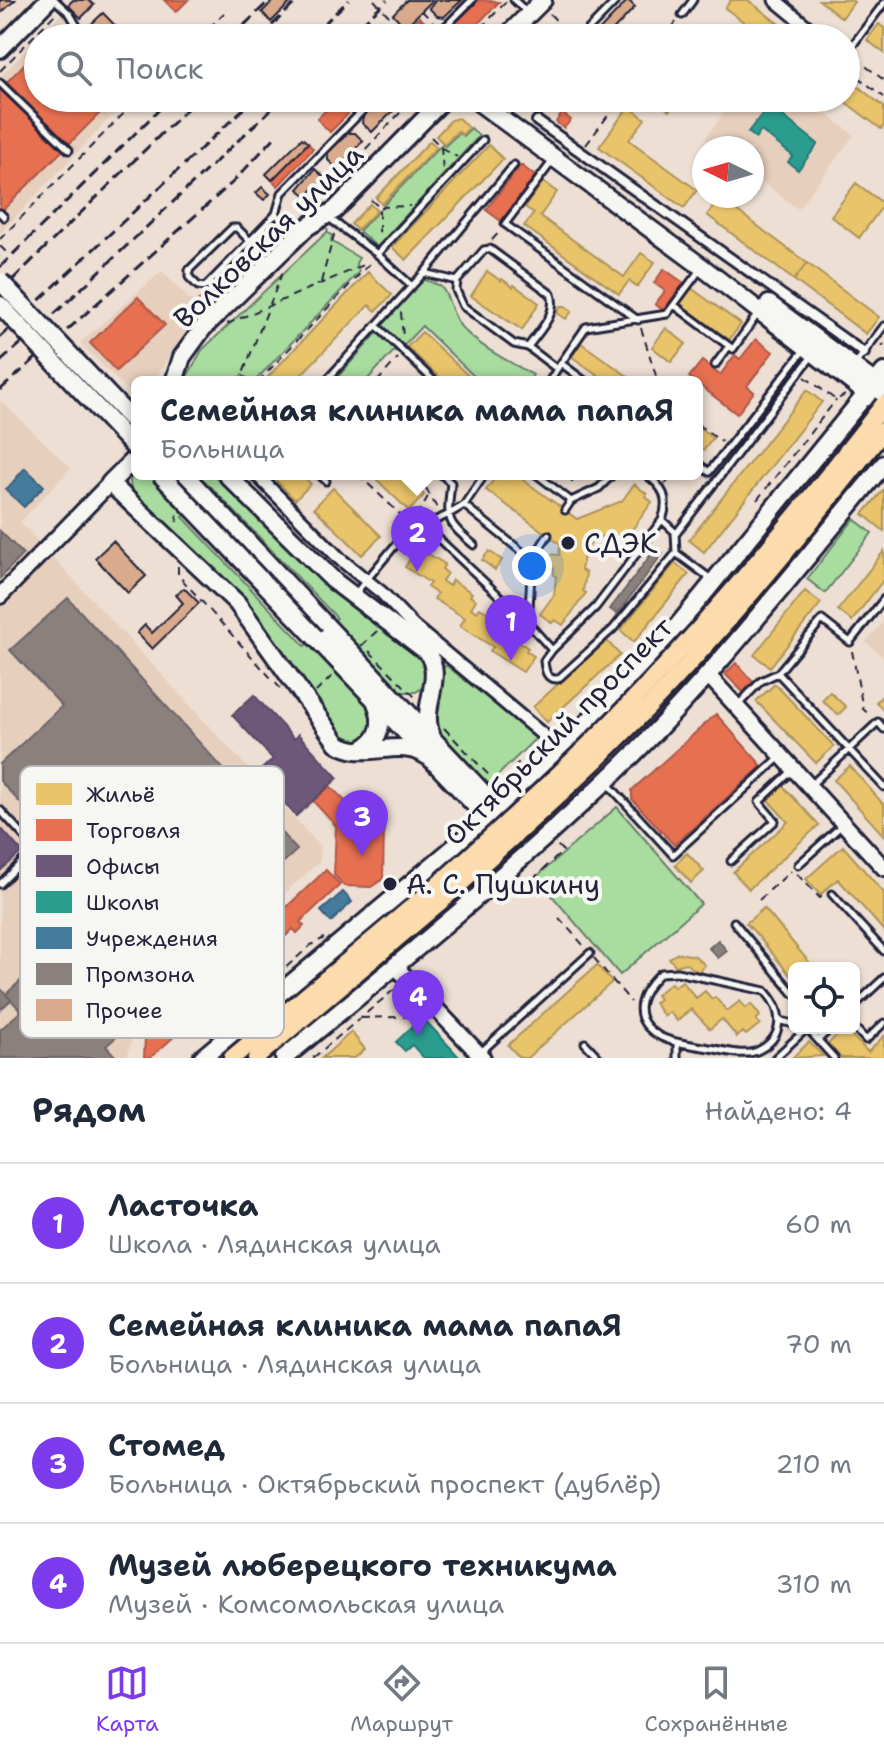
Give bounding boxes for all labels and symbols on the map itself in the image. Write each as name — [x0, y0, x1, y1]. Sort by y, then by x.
street label: Волковская улица — [165, 136, 371, 336]
north arrow — [692, 136, 764, 208]
pin: 2 — [391, 506, 443, 572]
place label: СДЭК — [584, 524, 658, 562]
marker: СДЭК — [559, 534, 577, 552]
your location — [512, 546, 552, 586]
pin: 1 — [485, 595, 537, 661]
street label: Октябрьский проспект — [435, 608, 681, 854]
legend — [20, 766, 284, 1038]
text: Жильё — [86, 780, 155, 809]
pin: 3 — [336, 790, 388, 856]
text: Торговля — [86, 816, 181, 845]
text: Офисы — [86, 852, 160, 881]
place label: А. С. Пушкину — [406, 865, 600, 903]
marker: А. С. Пушкину — [381, 875, 399, 893]
text: Школы — [86, 888, 160, 917]
text: Учреждения — [86, 924, 218, 953]
text: Промзона — [86, 960, 195, 989]
pin: 4 — [392, 970, 444, 1036]
text: Прочее — [86, 996, 163, 1025]

